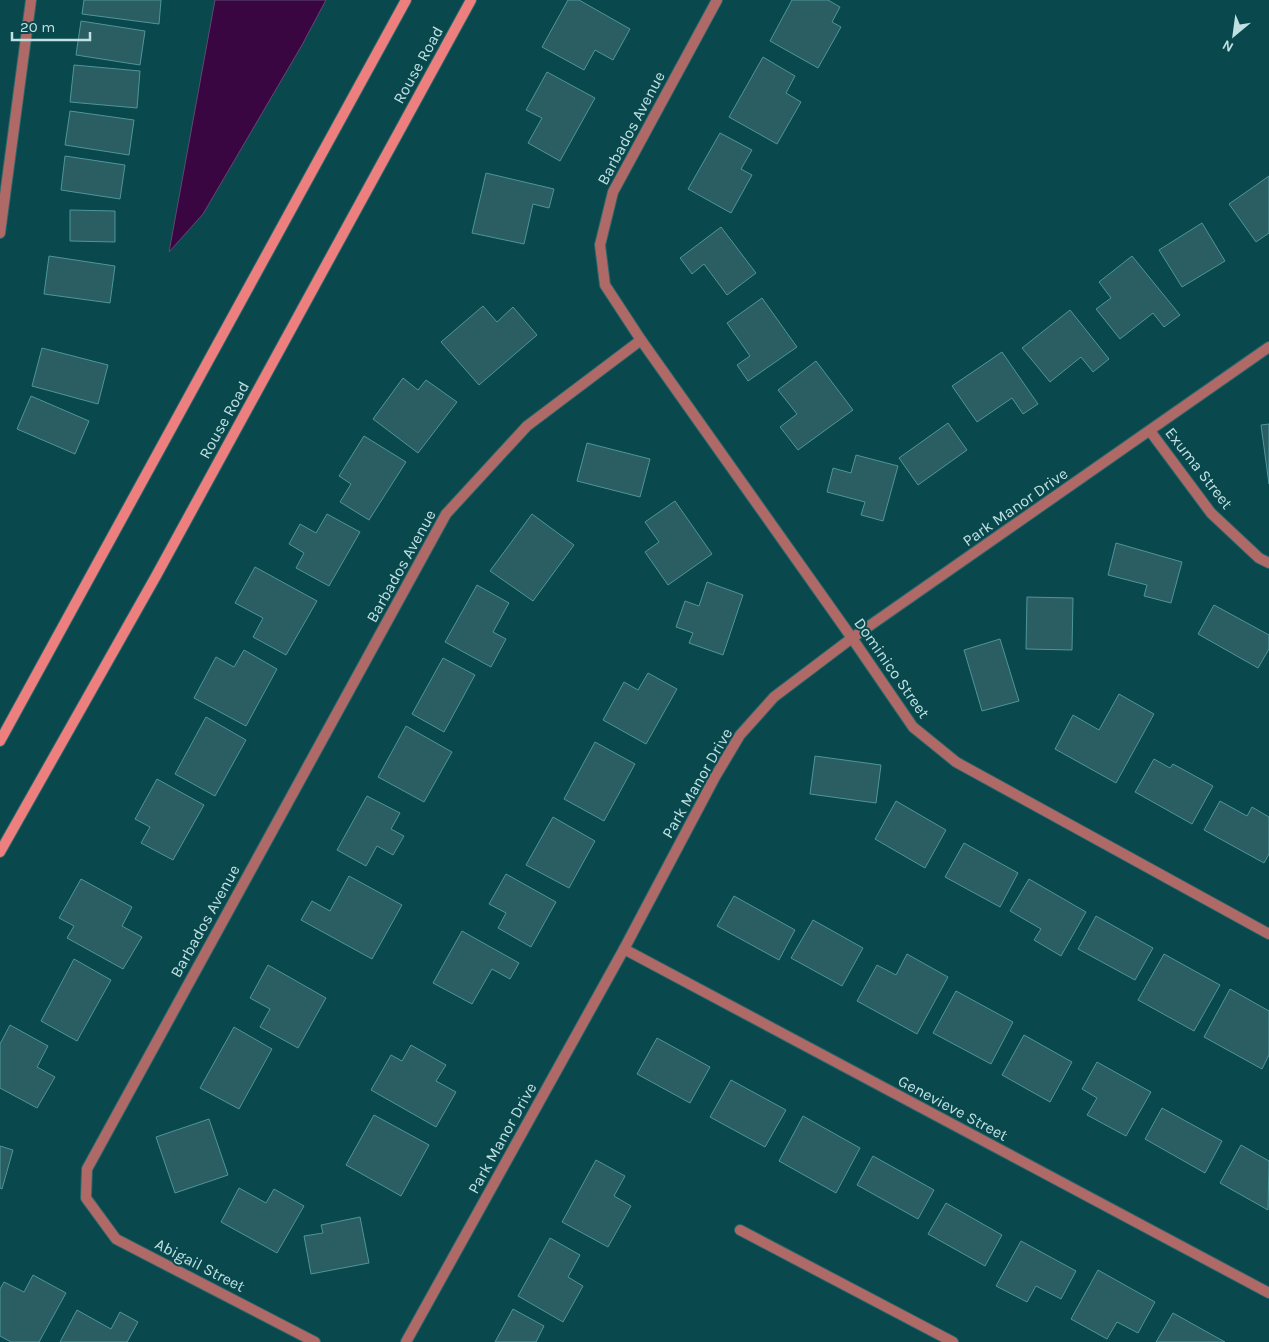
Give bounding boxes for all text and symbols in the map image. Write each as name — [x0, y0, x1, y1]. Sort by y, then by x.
scale bar — [12, 10, 90, 42]
north arrow — [1209, 10, 1259, 60]
text: 20 m — [20, 18, 55, 36]
street label: Rouse Road — [389, 23, 447, 107]
text: N — [1219, 36, 1236, 56]
street label: Barbados Avenue — [593, 68, 669, 188]
street label: Rouse Road — [195, 378, 253, 462]
street label: Exuma Street — [1161, 423, 1237, 513]
street label: Park Manor Drive — [959, 464, 1071, 550]
street label: Barbados Avenue — [362, 506, 440, 626]
street label: Dominico Street — [850, 614, 934, 722]
street label: Park Manor Drive — [658, 725, 736, 841]
street label: Barbados Avenue — [166, 861, 244, 981]
street label: Genevieve Street — [895, 1071, 1011, 1145]
street label: Park Manor Drive — [464, 1079, 540, 1197]
street label: Abigail Street — [152, 1234, 248, 1296]

